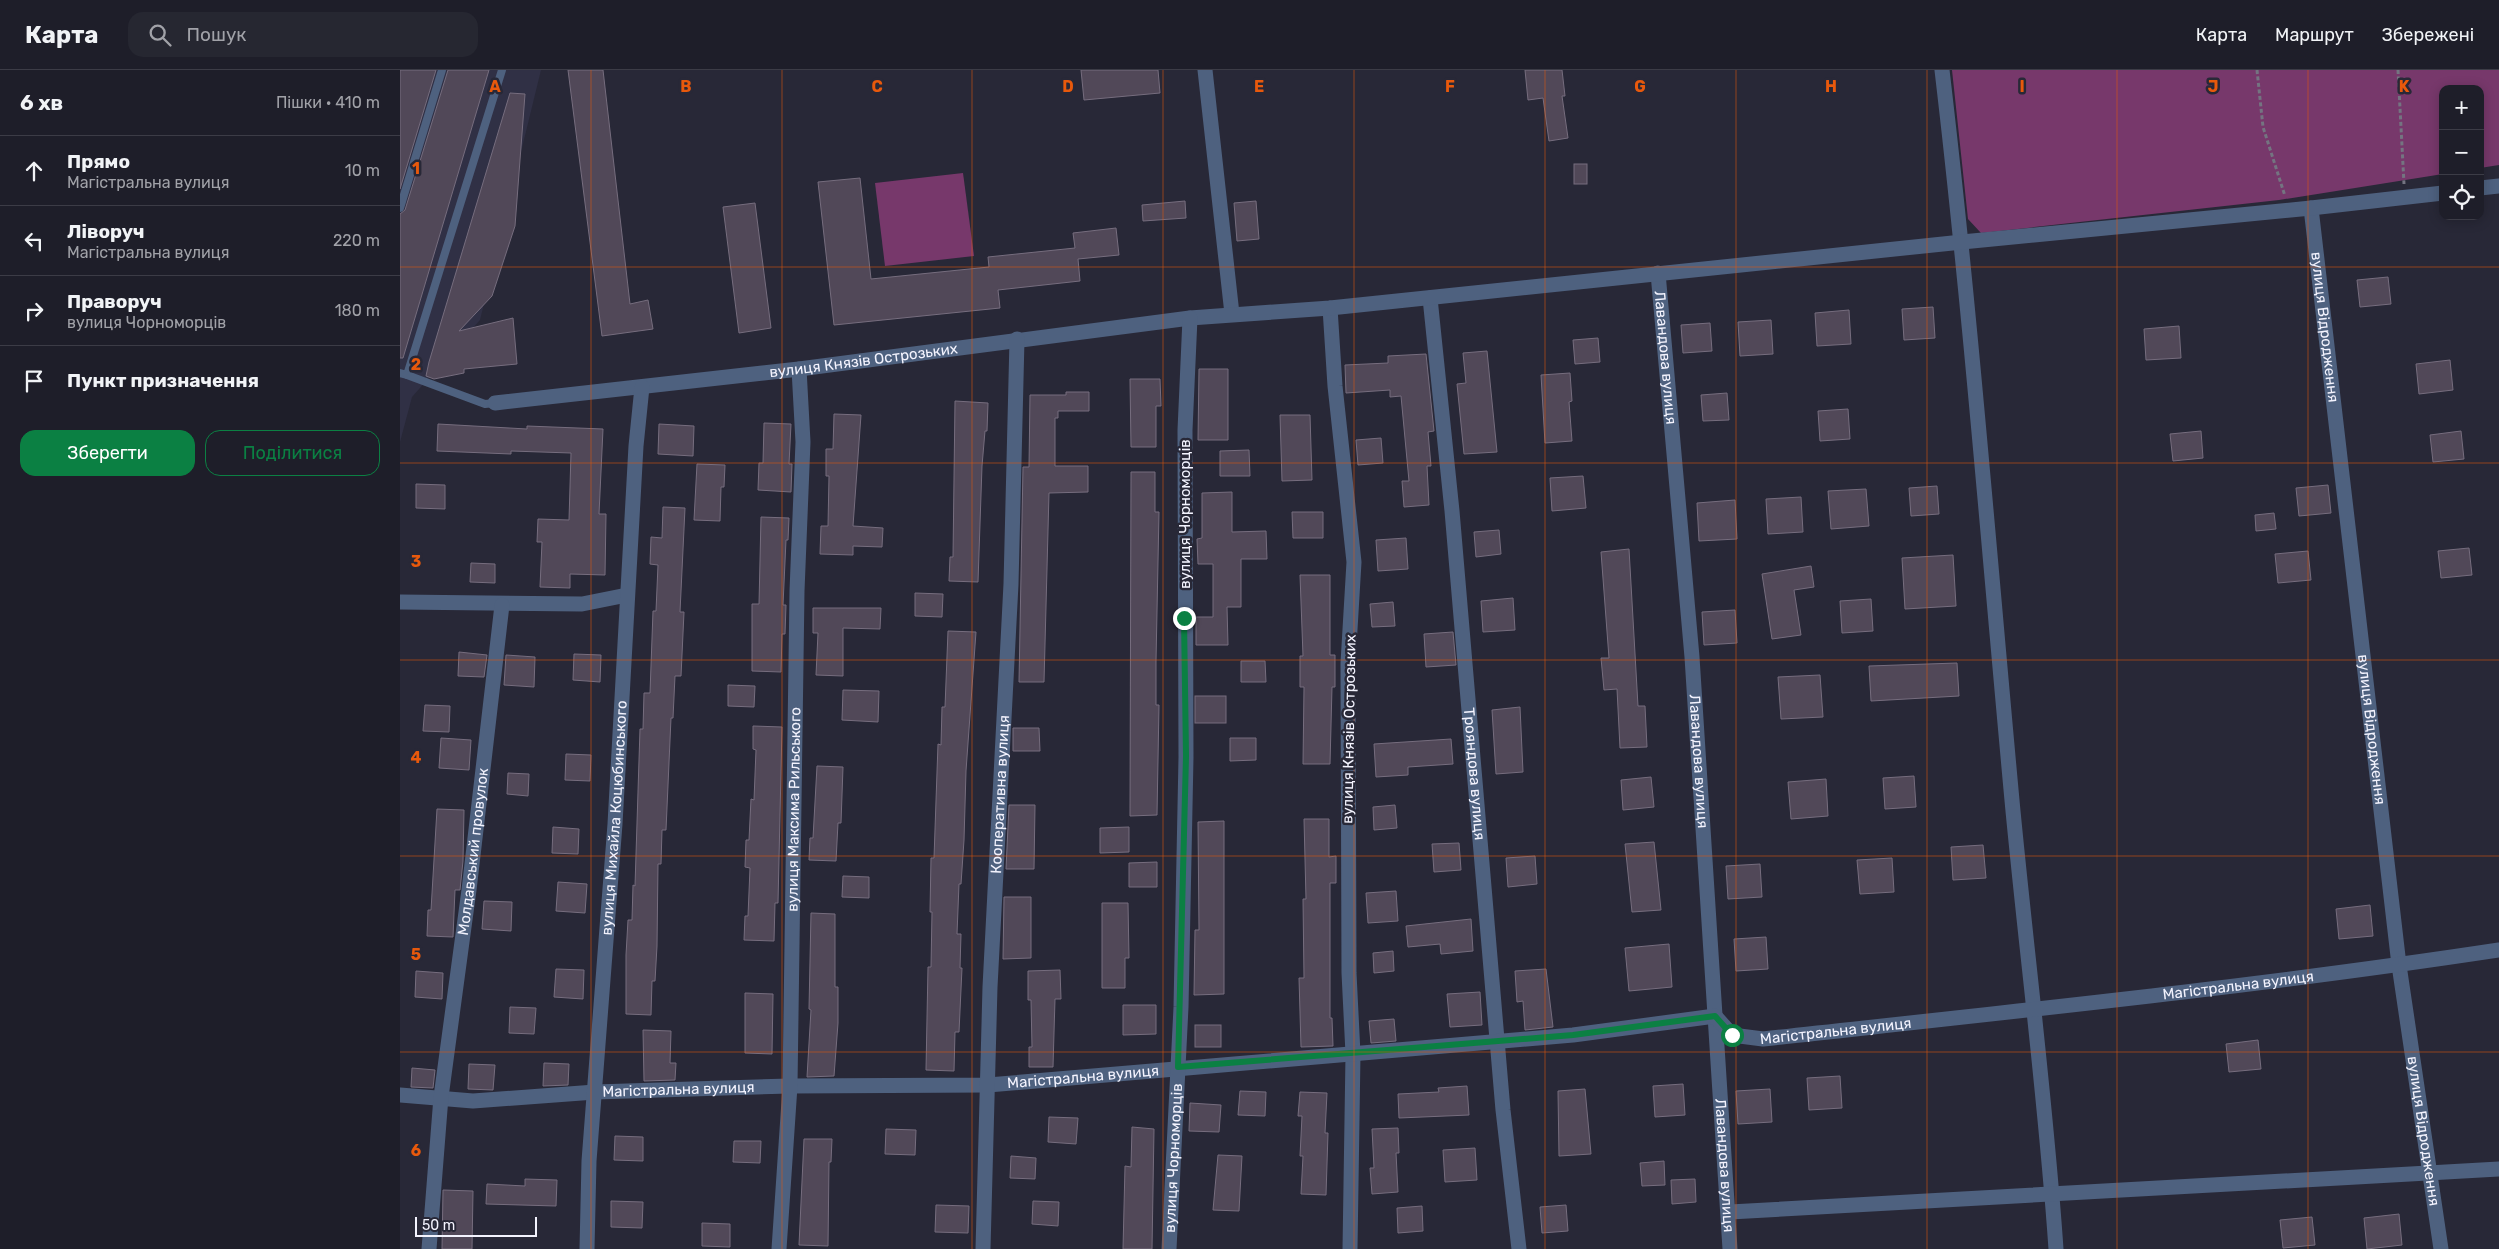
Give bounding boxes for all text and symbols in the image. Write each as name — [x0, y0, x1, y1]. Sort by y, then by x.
search box — [128, 12, 478, 57]
text: Карта — [25, 21, 98, 49]
icon: search — [146, 21, 174, 49]
text: Пошук — [186, 23, 246, 46]
text: Карта — [2196, 24, 2247, 46]
text: Маршрут — [2275, 24, 2354, 46]
text: Збережені — [2382, 24, 2474, 46]
text: A — [489, 77, 501, 96]
text: B — [680, 77, 692, 96]
text: C — [871, 77, 883, 96]
text: D — [1062, 77, 1074, 96]
text: E — [1254, 77, 1264, 96]
text: F — [1445, 77, 1455, 96]
text: G — [1634, 77, 1646, 96]
text: H — [1825, 77, 1837, 96]
text: I — [2019, 77, 2025, 96]
text: J — [2208, 77, 2218, 96]
text: K — [2399, 77, 2410, 96]
map controls — [2439, 85, 2484, 220]
button: + — [2439, 85, 2484, 130]
text: 6 хв — [20, 90, 63, 115]
text: Пішки · 410 m — [276, 93, 380, 112]
button: − — [2439, 130, 2484, 175]
text: Прямо — [67, 150, 130, 173]
icon: ahead — [20, 157, 48, 185]
text: 1 — [412, 159, 420, 178]
text: 10 m — [345, 161, 380, 180]
text: Магістральна вулиця — [67, 173, 229, 192]
button: locate — [2439, 175, 2484, 220]
text: Ліворуч — [67, 220, 144, 243]
icon: left — [20, 227, 48, 255]
text: 220 m — [333, 231, 380, 250]
text: Магістральна вулиця — [67, 243, 229, 262]
street label: вулиця Відродження — [2307, 251, 2343, 403]
text: Праворуч — [67, 290, 162, 313]
street label: Лавандова вулиця — [1651, 290, 1680, 425]
icon: right — [20, 297, 48, 325]
text: 180 m — [335, 301, 380, 320]
text: вулиця Чорноморців — [67, 313, 226, 332]
street label: вулиця Князів Острозьких — [768, 339, 959, 381]
text: 2 — [411, 355, 421, 374]
icon: arrive — [20, 367, 48, 395]
text: Пункт призначення — [67, 369, 259, 392]
button: Зберегти — [20, 430, 195, 476]
button: Поділитися — [205, 430, 380, 476]
street label: вулиця Чорноморців — [1176, 439, 1194, 589]
text: 3 — [411, 552, 421, 571]
route end — [1173, 607, 1196, 630]
street label: вулиця Князів Острозьких — [1338, 634, 1360, 824]
street label: вулиця Відродження — [2354, 653, 2389, 806]
street label: Лавандова вулиця — [1685, 694, 1712, 829]
street label: вулиця Михайла Коцюбинського — [597, 700, 631, 936]
street label: вулиця Максима Рильського — [783, 707, 804, 912]
street label: Трояндова вулиця — [1460, 707, 1489, 841]
street label: Кооперативна вулиця — [987, 715, 1013, 874]
text: 4 — [411, 748, 422, 767]
street label: Молдавський провулок — [454, 767, 492, 936]
text: 5 — [411, 945, 421, 964]
street label: Магістральна вулиця — [2162, 967, 2315, 1004]
street label: Магістральна вулиця — [1759, 1014, 1912, 1048]
route start — [1721, 1024, 1744, 1047]
street label: вулиця Відродження — [2404, 1055, 2444, 1207]
street label: Магістральна вулиця — [1006, 1061, 1160, 1092]
street label: Магістральна вулиця — [602, 1078, 755, 1101]
street label: вулиця Чорноморців — [1161, 1083, 1186, 1233]
street label: Лавандова вулиця — [1711, 1098, 1738, 1233]
text: 6 — [411, 1141, 421, 1160]
scale bar — [415, 1214, 538, 1237]
text: 50 m — [422, 1217, 455, 1234]

